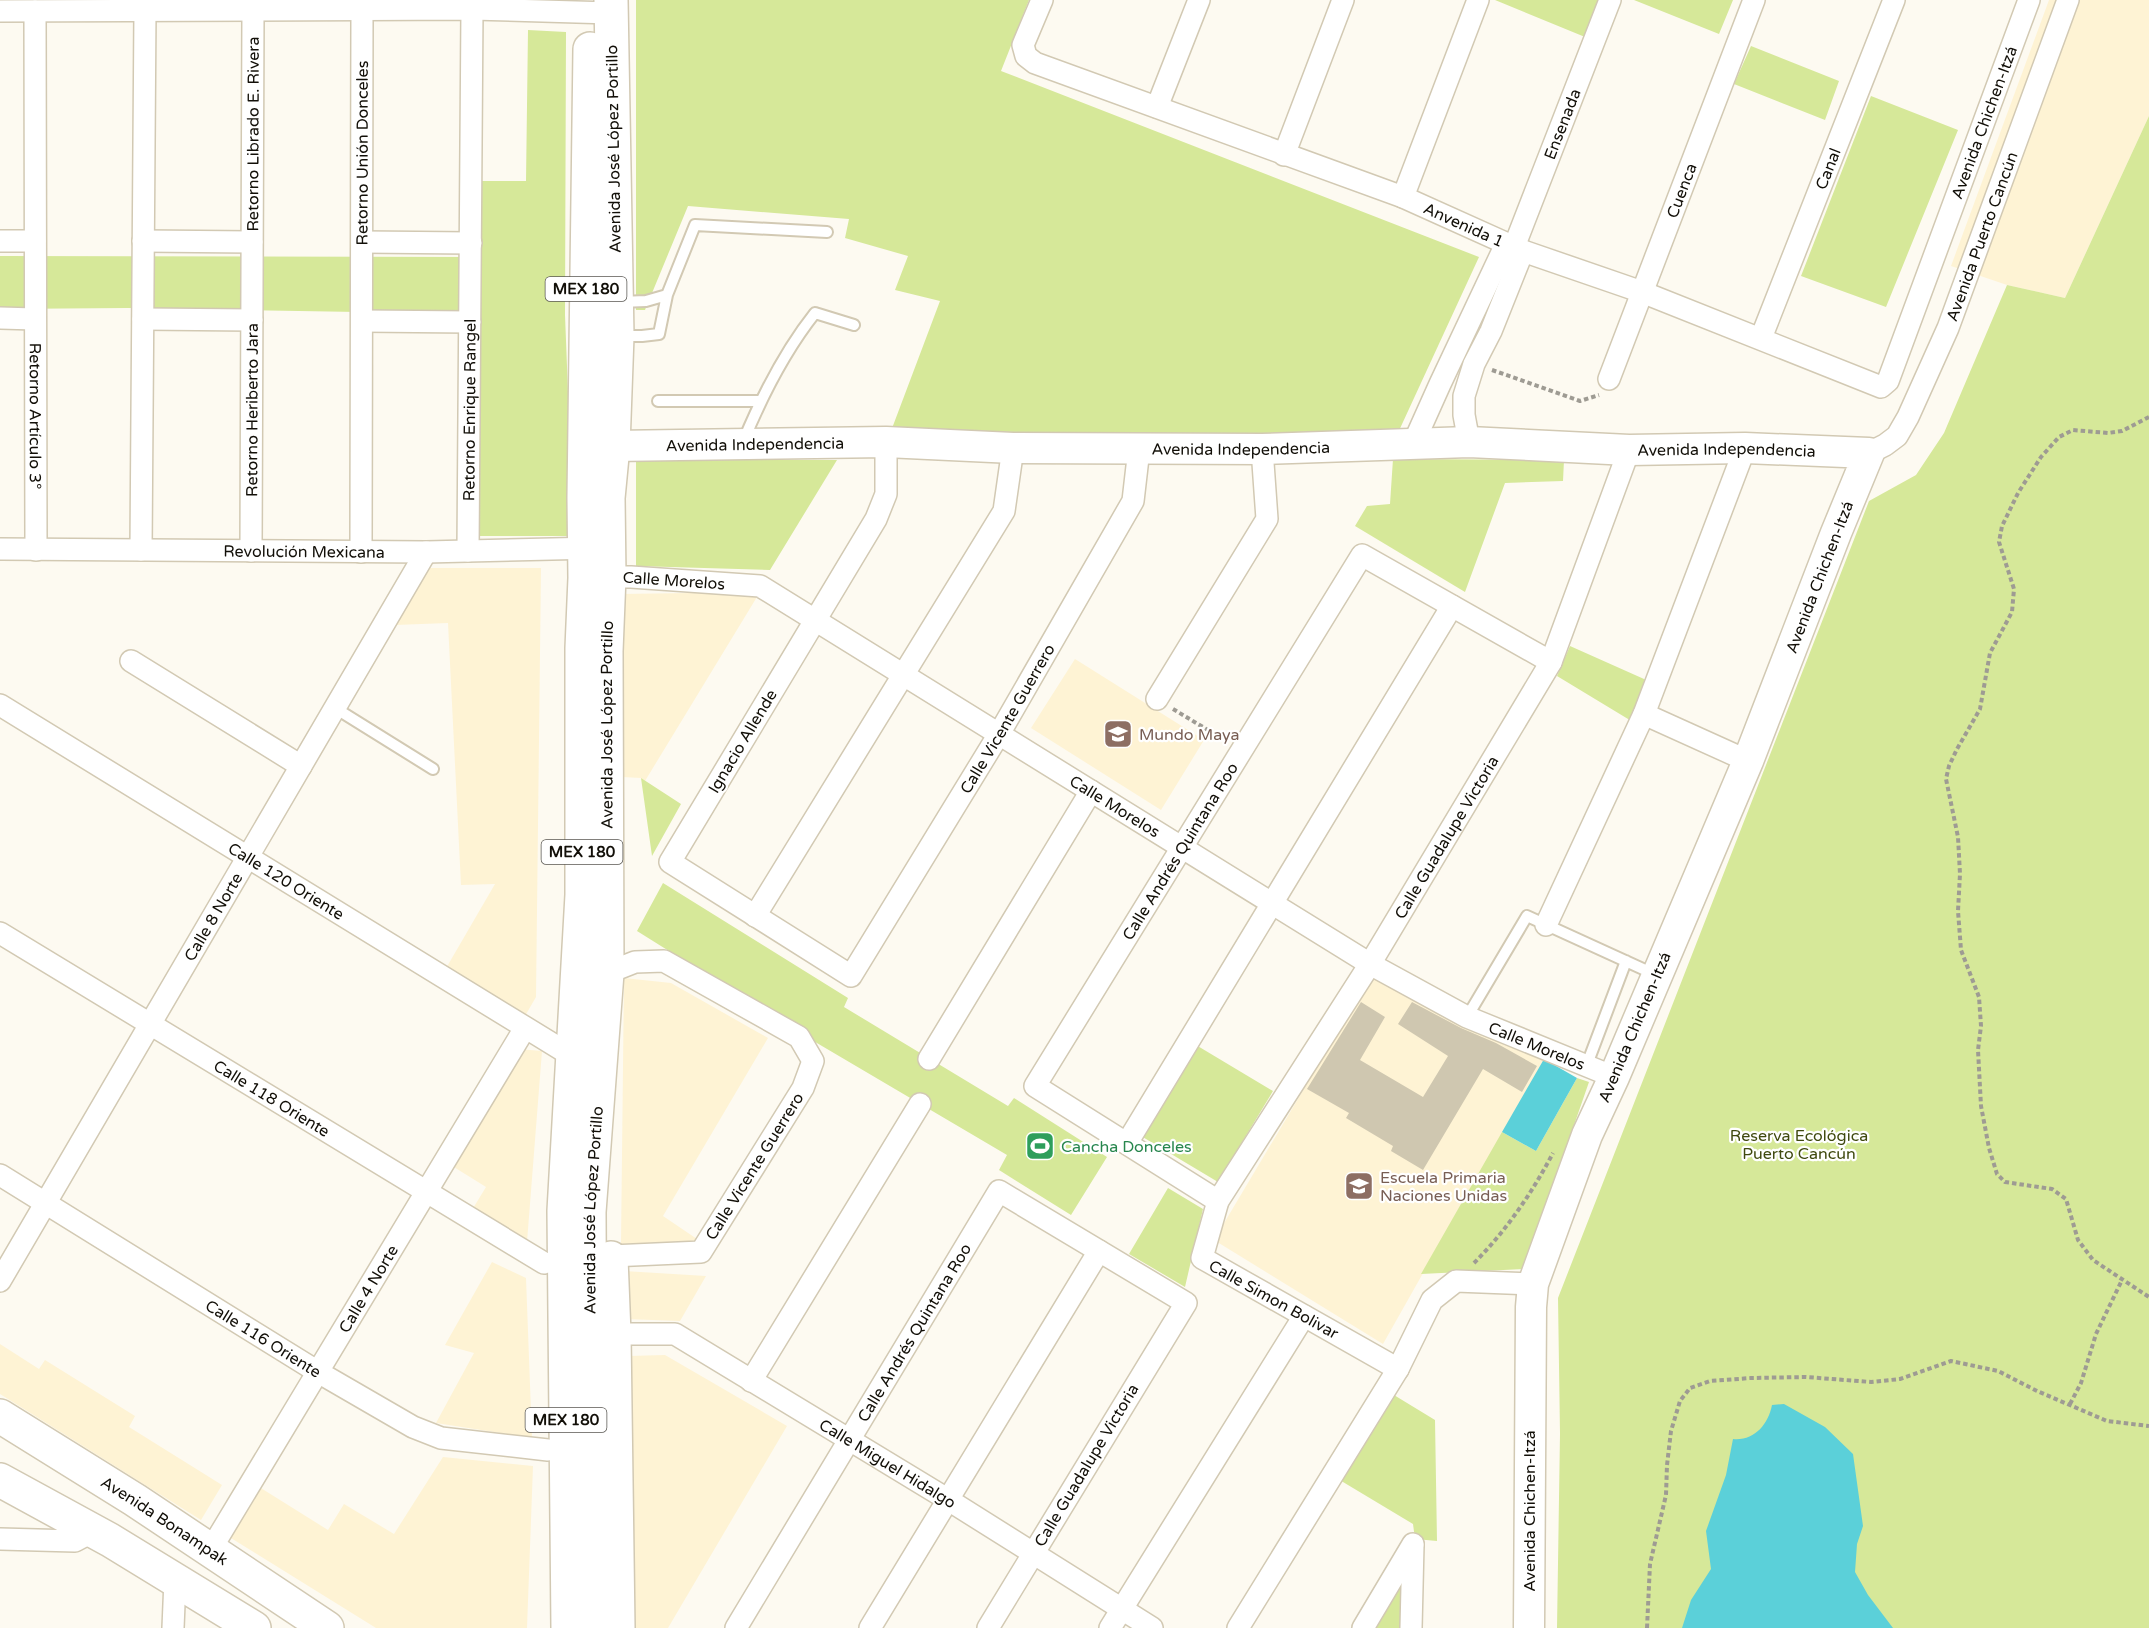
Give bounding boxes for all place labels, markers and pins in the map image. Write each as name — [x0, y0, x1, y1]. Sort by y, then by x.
school or university icon: Mundo Maya — [1102, 718, 1134, 750]
place label: Mundo Maya — [1139, 725, 1240, 745]
sports icon: Cancha Donceles — [1024, 1130, 1056, 1162]
place label: Cancha Donceles — [1061, 1137, 1192, 1157]
place label: Escuela Primaria Naciones Unidas — [1380, 1168, 1507, 1206]
school or university icon: Escuela Primaria Naciones Unidas — [1343, 1170, 1375, 1202]

